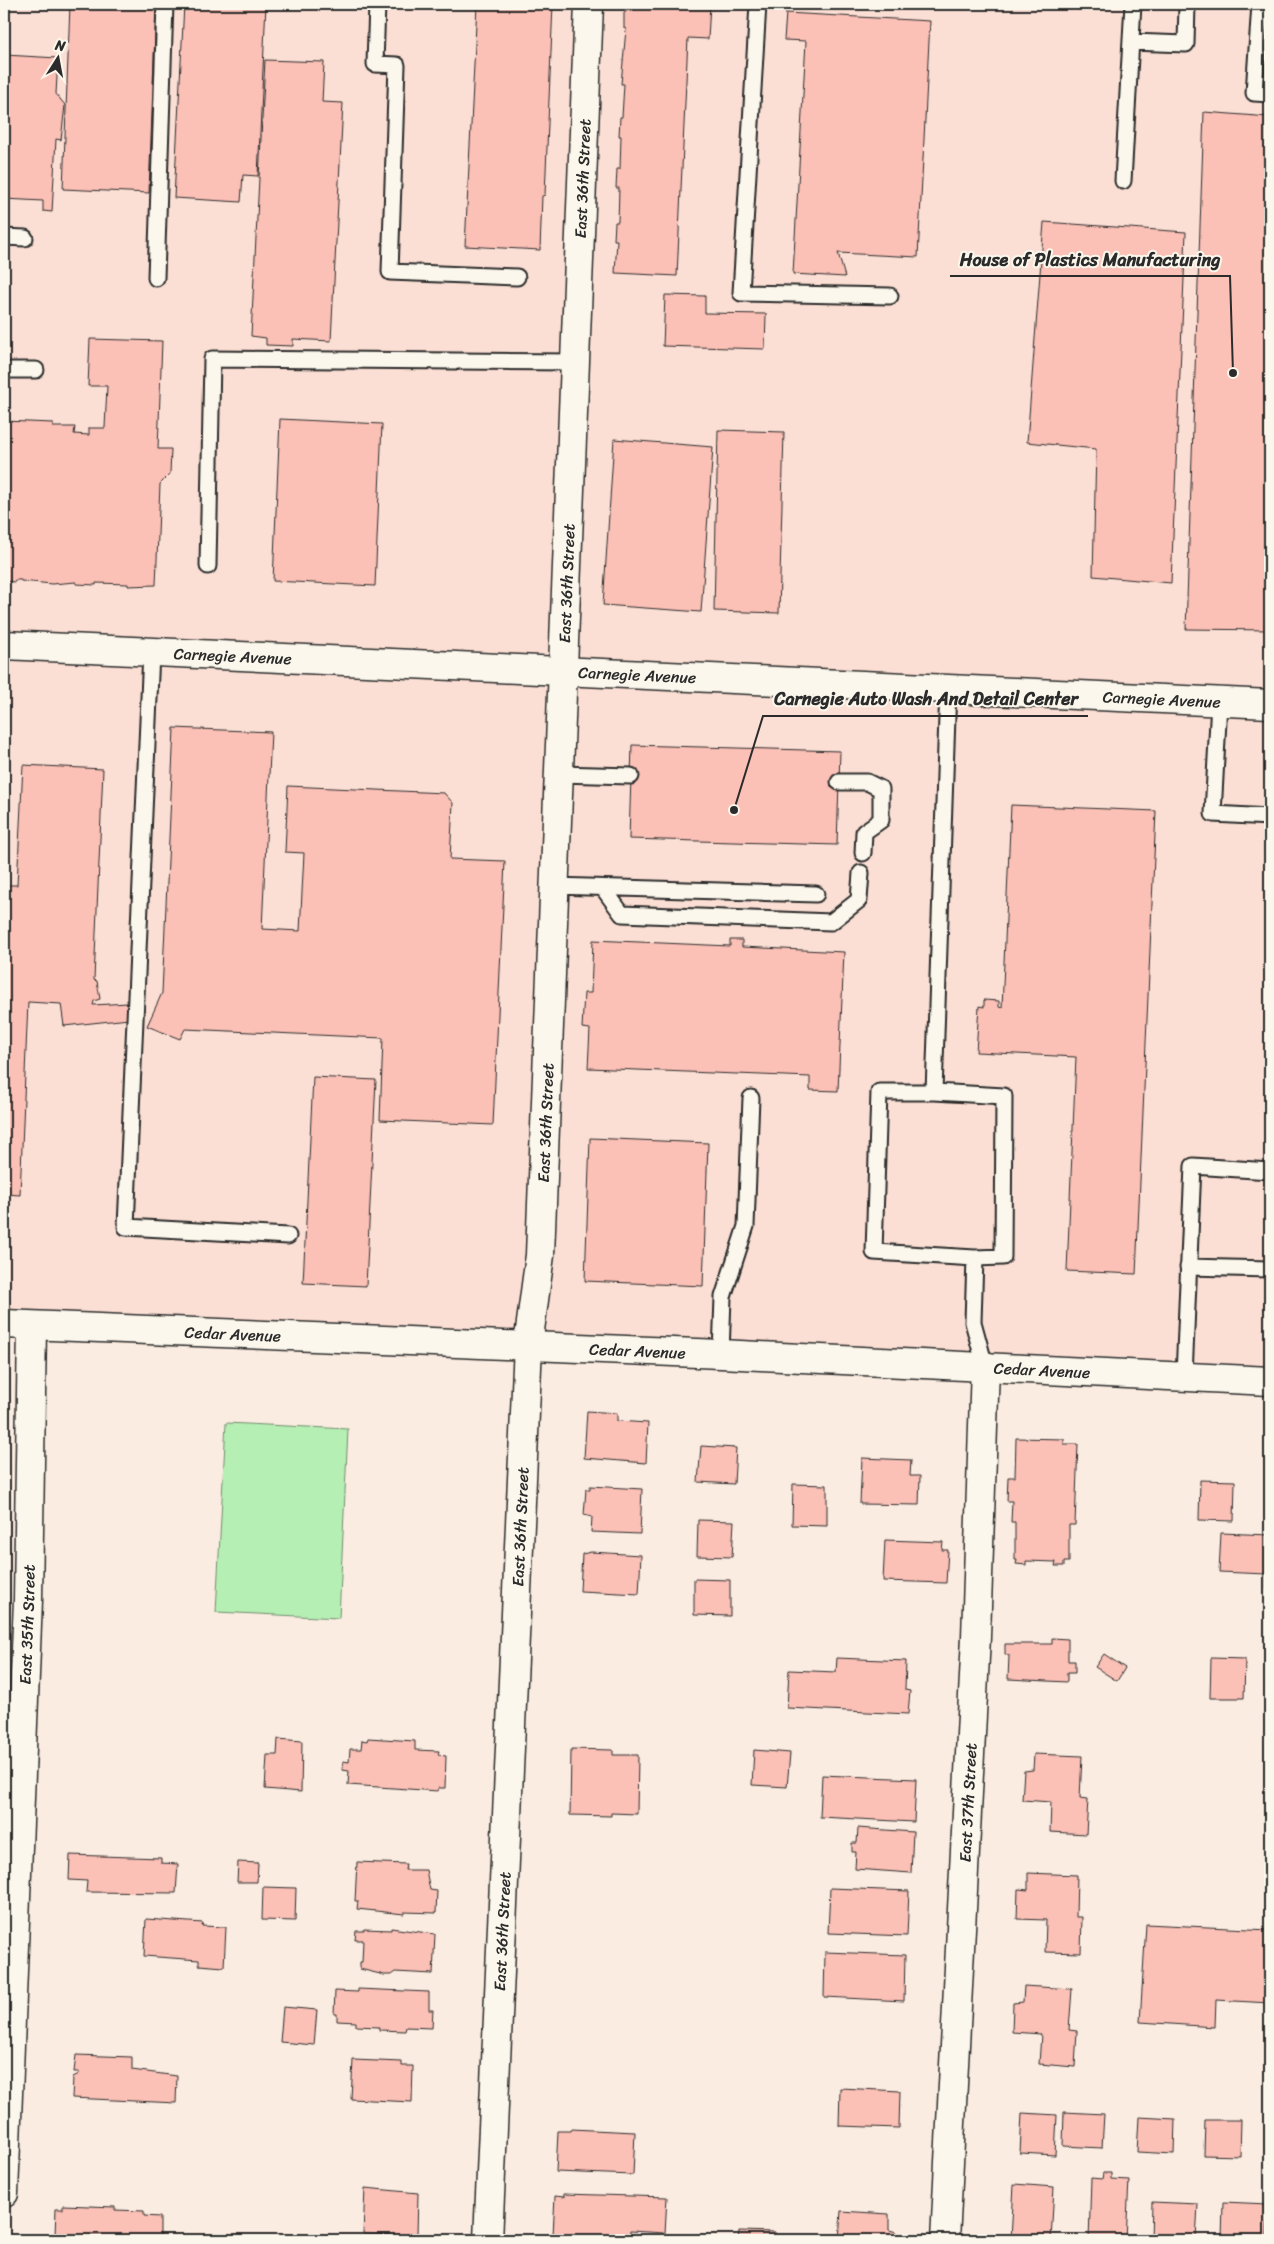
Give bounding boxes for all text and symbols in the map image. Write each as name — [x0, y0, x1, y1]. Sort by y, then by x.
north arrow — [32, 32, 82, 82]
text: N — [52, 32, 68, 59]
street label: East 36th Street — [565, 118, 599, 239]
callout: House of Plastics Manufacturing — [950, 243, 1230, 276]
text: House of Plastics Manufacturing — [959, 244, 1220, 276]
street label: East 36th Street — [549, 523, 583, 643]
street label: Carnegie Avenue — [173, 638, 292, 673]
street label: Carnegie Avenue — [578, 657, 697, 692]
street label: Carnegie Avenue — [1102, 682, 1221, 716]
callout: Carnegie Auto Wash And Detail Center — [763, 683, 1088, 716]
text: Carnegie Auto Wash And Detail Center — [773, 683, 1079, 715]
street label: East 36th Street — [528, 1063, 562, 1183]
street label: Cedar Avenue — [184, 1317, 282, 1350]
street label: Cedar Avenue — [589, 1334, 686, 1367]
street label: Cedar Avenue — [993, 1353, 1091, 1387]
street label: East 36th Street — [503, 1466, 537, 1587]
street label: East 35th Street — [10, 1564, 43, 1685]
street label: East 37th Street — [950, 1742, 985, 1863]
street label: East 36th Street — [485, 1871, 519, 1992]

